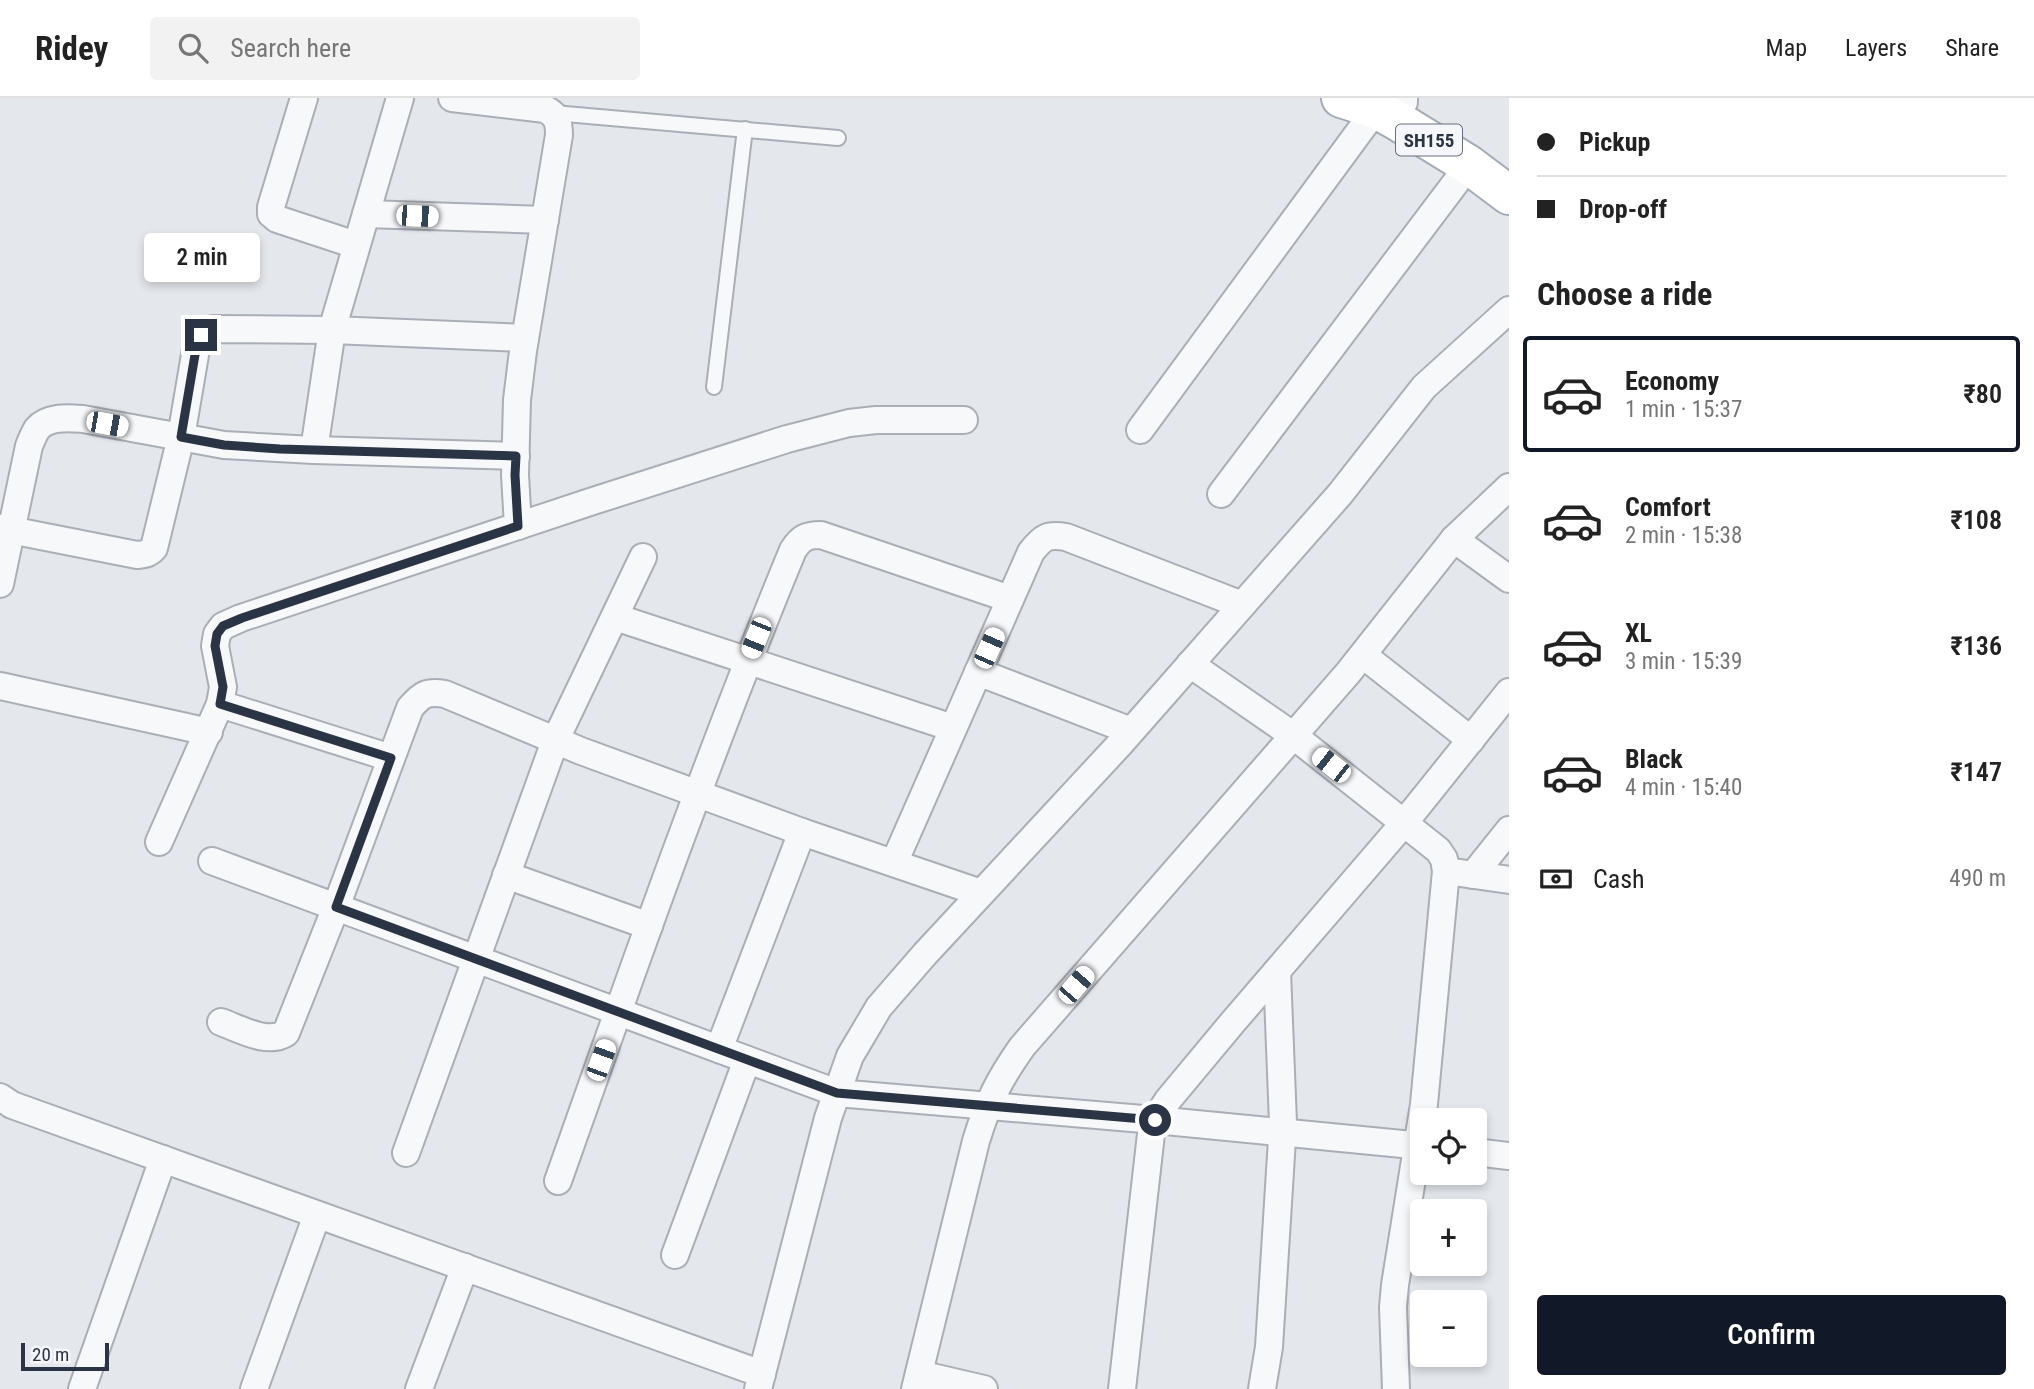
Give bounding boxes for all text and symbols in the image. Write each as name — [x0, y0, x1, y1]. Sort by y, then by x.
search box — [150, 17, 640, 80]
text: Ridey — [35, 29, 108, 68]
icon: search — [174, 29, 212, 67]
text: Search here — [230, 33, 351, 63]
text: Map — [1766, 34, 1807, 62]
text: Layers — [1845, 34, 1907, 62]
text: Share — [1945, 34, 1999, 62]
road number: SH155 — [1396, 124, 1462, 156]
text: Pickup — [1579, 127, 1650, 157]
text: Drop-off — [1579, 194, 1667, 224]
car — [396, 205, 439, 227]
callout: 2 min — [143, 233, 259, 282]
text: 2 min — [177, 244, 227, 271]
text: Choose a ride — [1537, 275, 1712, 313]
route end — [185, 319, 217, 351]
icon: car — [1541, 363, 1604, 426]
text: Economy — [1625, 366, 1719, 396]
text: ₹80 — [1964, 379, 2002, 409]
text: 1 min · 15:37 — [1625, 396, 1742, 423]
car — [85, 410, 130, 438]
icon: car — [1541, 489, 1604, 552]
text: Comfort — [1625, 492, 1711, 522]
text: ₹108 — [1951, 505, 2002, 535]
text: 2 min · 15:38 — [1625, 522, 1742, 549]
car — [739, 615, 774, 661]
icon: car — [1541, 615, 1604, 678]
text: XL — [1625, 618, 1652, 648]
car — [971, 625, 1008, 671]
text: ₹136 — [1951, 631, 2002, 661]
text: 3 min · 15:39 — [1625, 648, 1742, 675]
icon: car — [1541, 741, 1604, 804]
car — [1308, 744, 1355, 786]
text: Black — [1625, 744, 1683, 774]
text: ₹147 — [1951, 757, 2002, 787]
text: 4 min · 15:40 — [1625, 774, 1742, 801]
icon: cash — [1537, 860, 1575, 898]
text: Cash — [1593, 864, 1645, 894]
text: 490 m — [1949, 865, 2006, 892]
car — [1055, 962, 1098, 1008]
car — [584, 1037, 619, 1083]
route start — [1139, 1104, 1171, 1136]
map controls — [1410, 1108, 1487, 1367]
button: locate — [1410, 1108, 1487, 1185]
button: + — [1410, 1199, 1487, 1276]
button: − — [1410, 1290, 1487, 1367]
button: Confirm — [1537, 1295, 2006, 1375]
scale bar — [21, 1340, 108, 1372]
text: 20 m — [32, 1343, 69, 1366]

